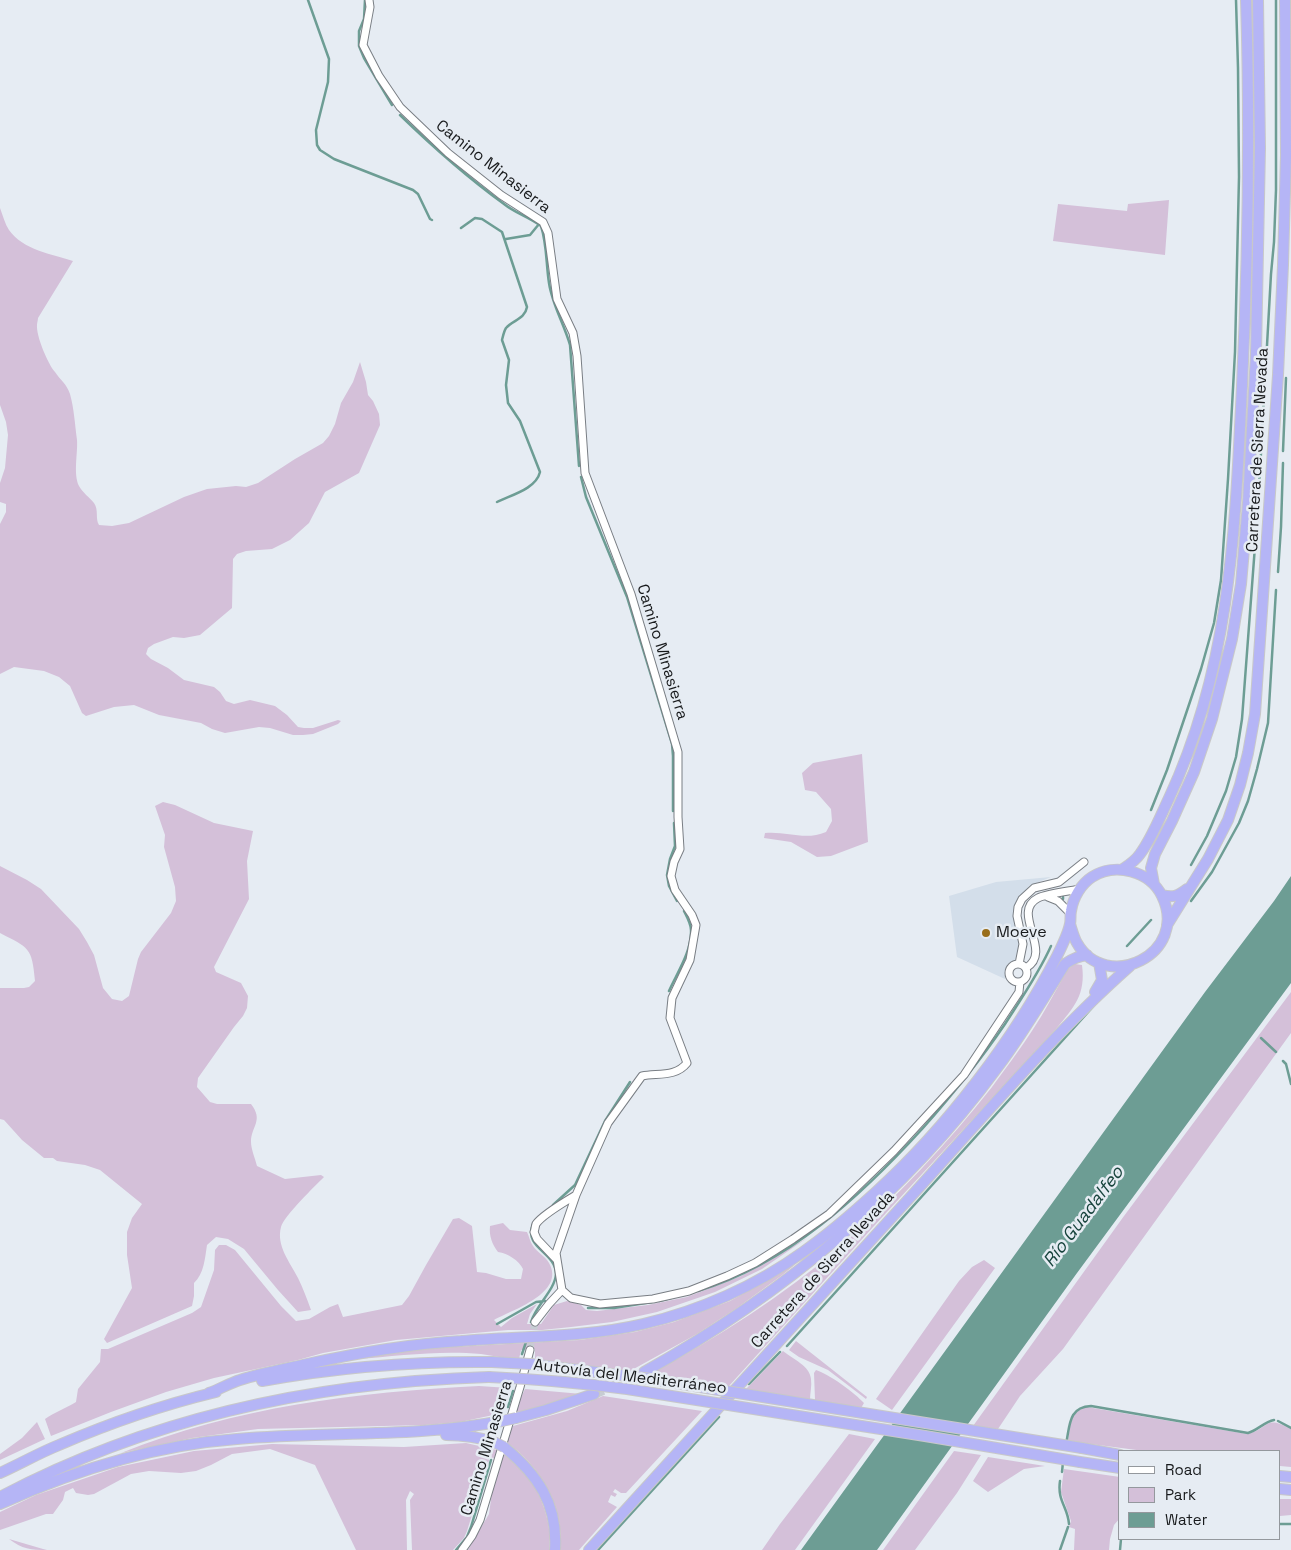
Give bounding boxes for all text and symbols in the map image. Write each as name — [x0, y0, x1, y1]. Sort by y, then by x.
street label: Camino Minasierra — [432, 116, 554, 218]
street label: Carretera de Sierra Nevada — [1243, 347, 1273, 553]
street label: Camino Minasierra — [632, 582, 692, 722]
place label: Moeve — [996, 923, 1047, 943]
marker: Moeve — [980, 927, 992, 939]
water label: Río Guadalfeo — [1039, 1163, 1129, 1271]
street label: Carretera de Sierra Nevada — [747, 1187, 899, 1353]
street label: Autovía del Mediterráneo — [532, 1356, 728, 1398]
street label: Camino Minasierra — [457, 1378, 517, 1518]
legend — [1118, 1450, 1281, 1540]
text: Road — [1165, 1460, 1202, 1479]
text: Park — [1165, 1485, 1196, 1504]
text: Water — [1165, 1510, 1207, 1529]

